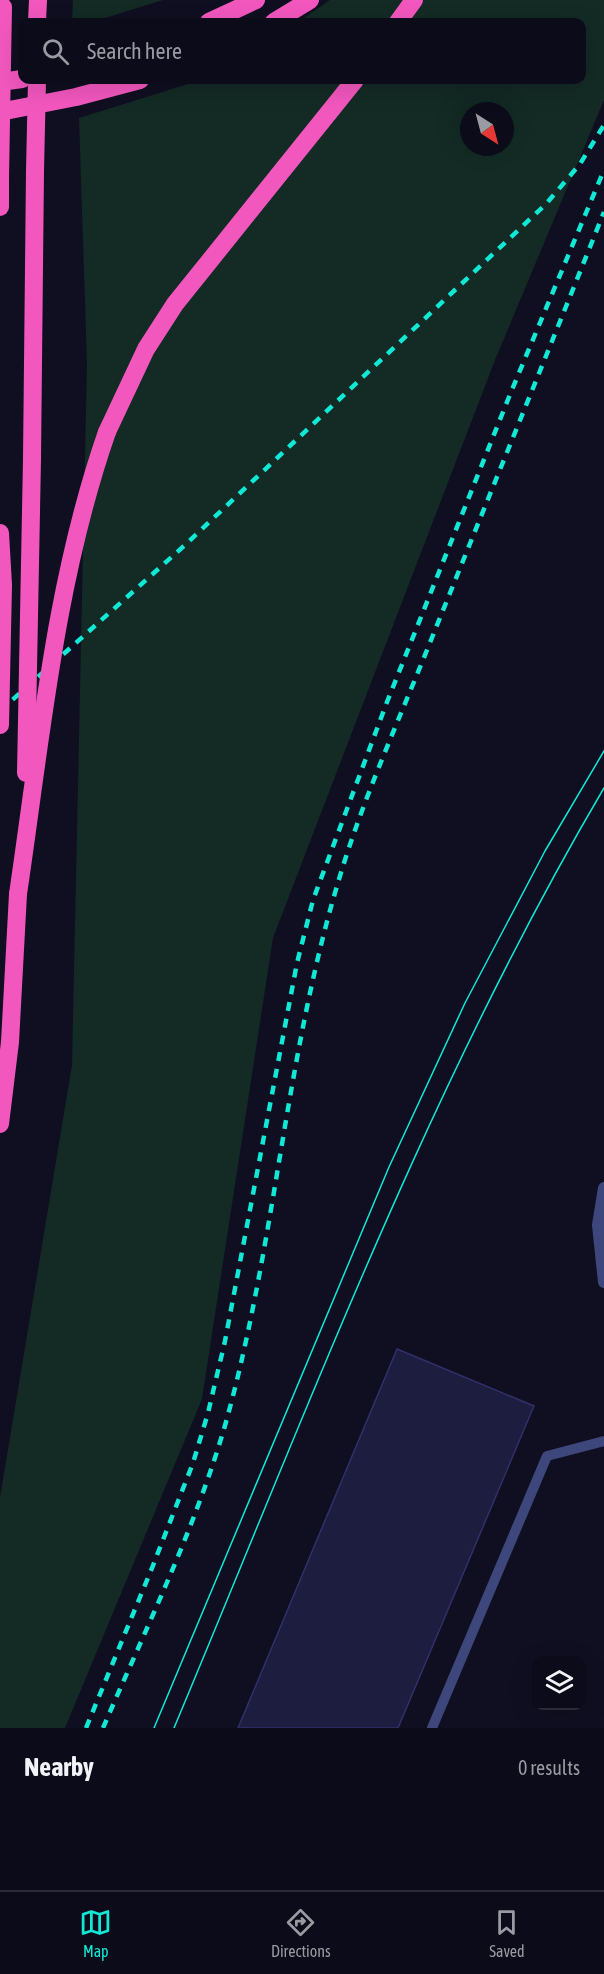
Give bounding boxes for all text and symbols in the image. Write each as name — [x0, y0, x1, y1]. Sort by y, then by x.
search box — [18, 18, 586, 84]
icon: search — [39, 35, 72, 68]
text: Search here — [87, 38, 182, 64]
north arrow — [460, 102, 514, 156]
map controls — [532, 1656, 586, 1710]
button: layers — [532, 1656, 586, 1710]
text: Nearby — [24, 1752, 94, 1782]
text: 0 results — [518, 1756, 580, 1779]
tab: Map — [79, 1906, 112, 1960]
tab: Directions — [271, 1906, 331, 1960]
tab: Saved — [489, 1906, 525, 1960]

